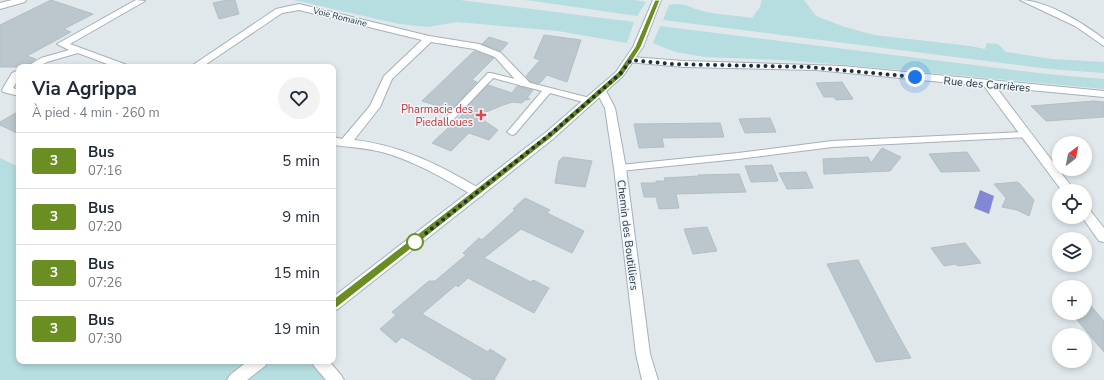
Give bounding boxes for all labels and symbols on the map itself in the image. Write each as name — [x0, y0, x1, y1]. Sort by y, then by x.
street label: Voie Romaine — [311, 4, 368, 30]
your location — [905, 67, 925, 87]
street label: Rue des Carrières — [943, 73, 1031, 96]
place label: Pharmacie des Piedalloues — [401, 102, 473, 130]
marker: Pharmacie des Piedalloues — [476, 110, 486, 120]
north arrow — [1052, 136, 1092, 176]
street label: Chemin des Boutilliers — [613, 179, 642, 291]
unlabelled marker — [406, 233, 424, 251]

